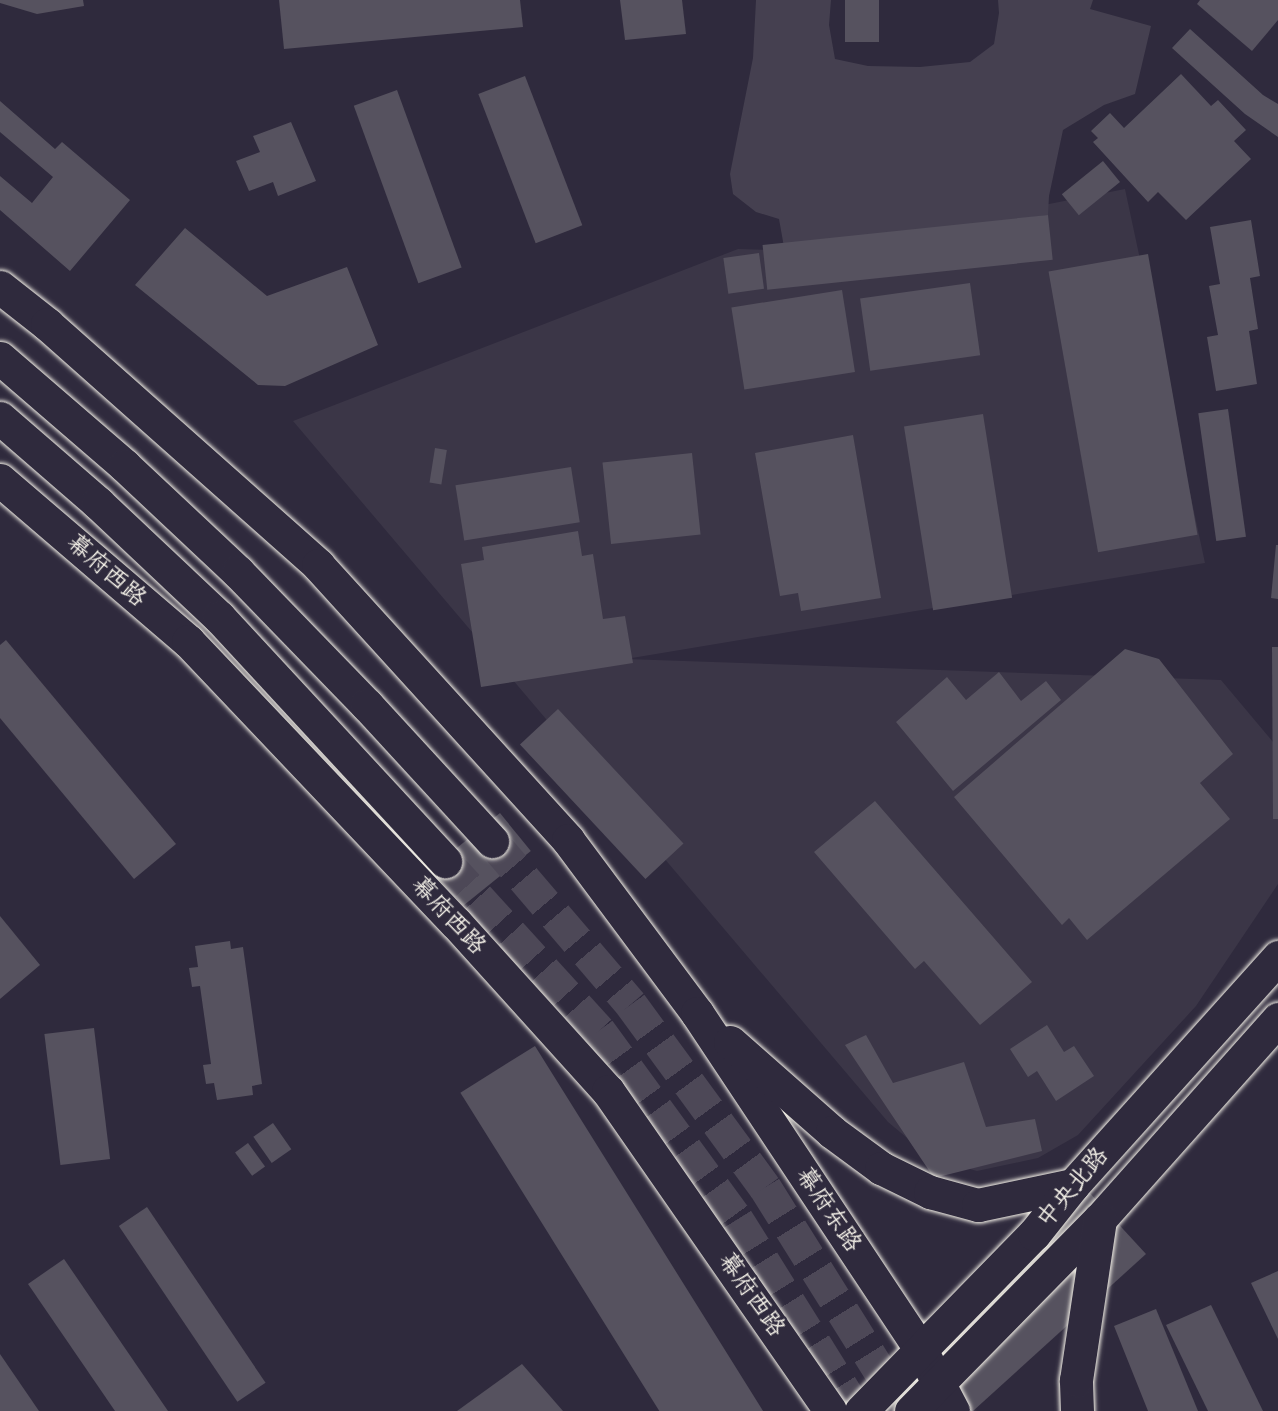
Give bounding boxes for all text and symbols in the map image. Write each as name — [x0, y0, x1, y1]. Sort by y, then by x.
street label: 幕府西路 — [60, 529, 152, 613]
street label: 幕府西路 — [405, 871, 491, 961]
street label: 中央北路 — [1031, 1142, 1115, 1234]
street label: 幕府东路 — [789, 1162, 867, 1258]
street label: 幕府西路 — [712, 1247, 790, 1343]

